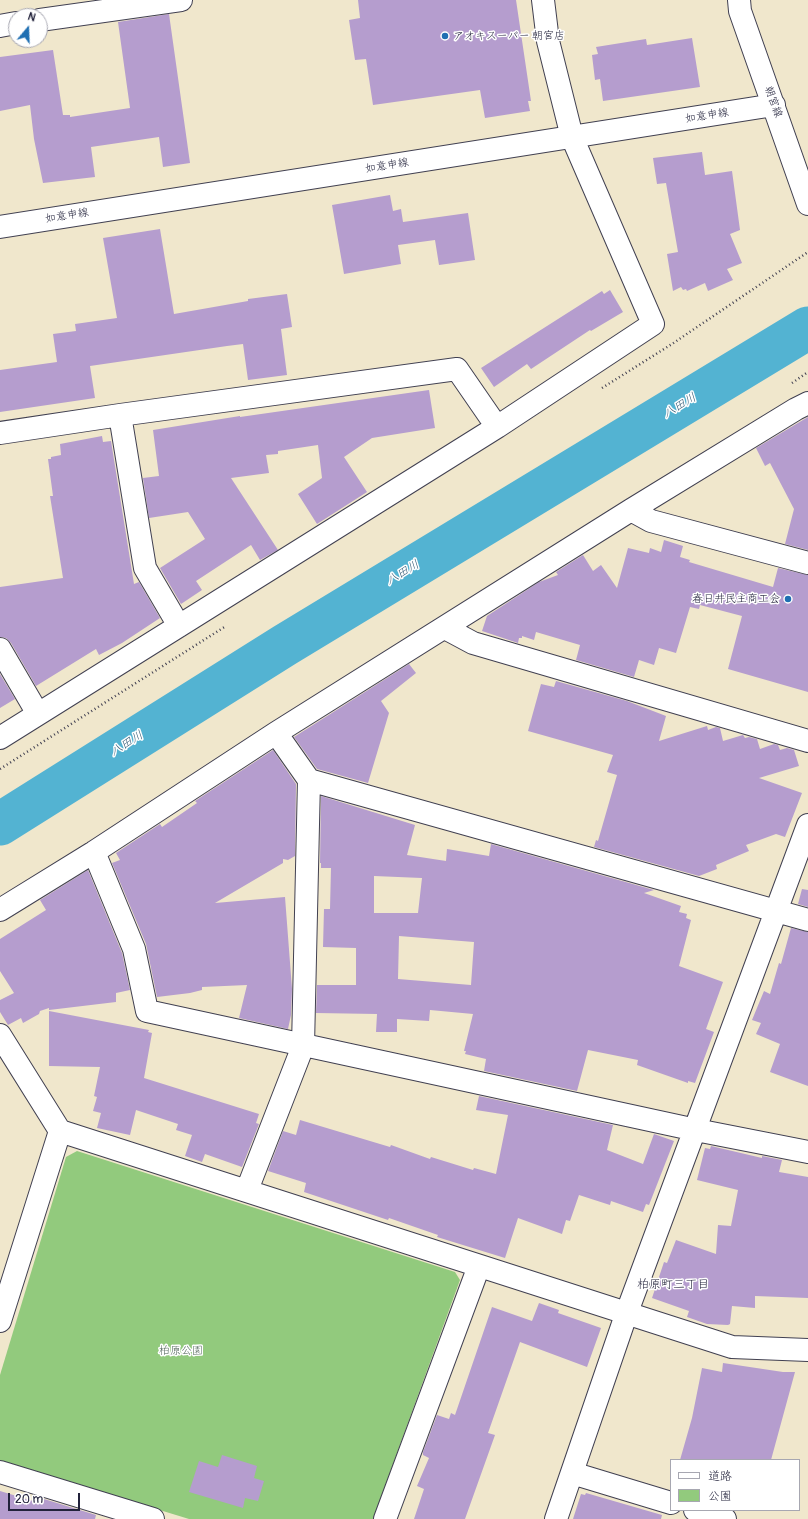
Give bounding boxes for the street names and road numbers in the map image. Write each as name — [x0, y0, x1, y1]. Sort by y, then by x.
street label: 朝宮線 — [761, 84, 785, 120]
street label: 如意申線 — [684, 106, 730, 126]
street label: 如意申線 — [364, 156, 410, 176]
street label: 如意申線 — [44, 206, 90, 226]

